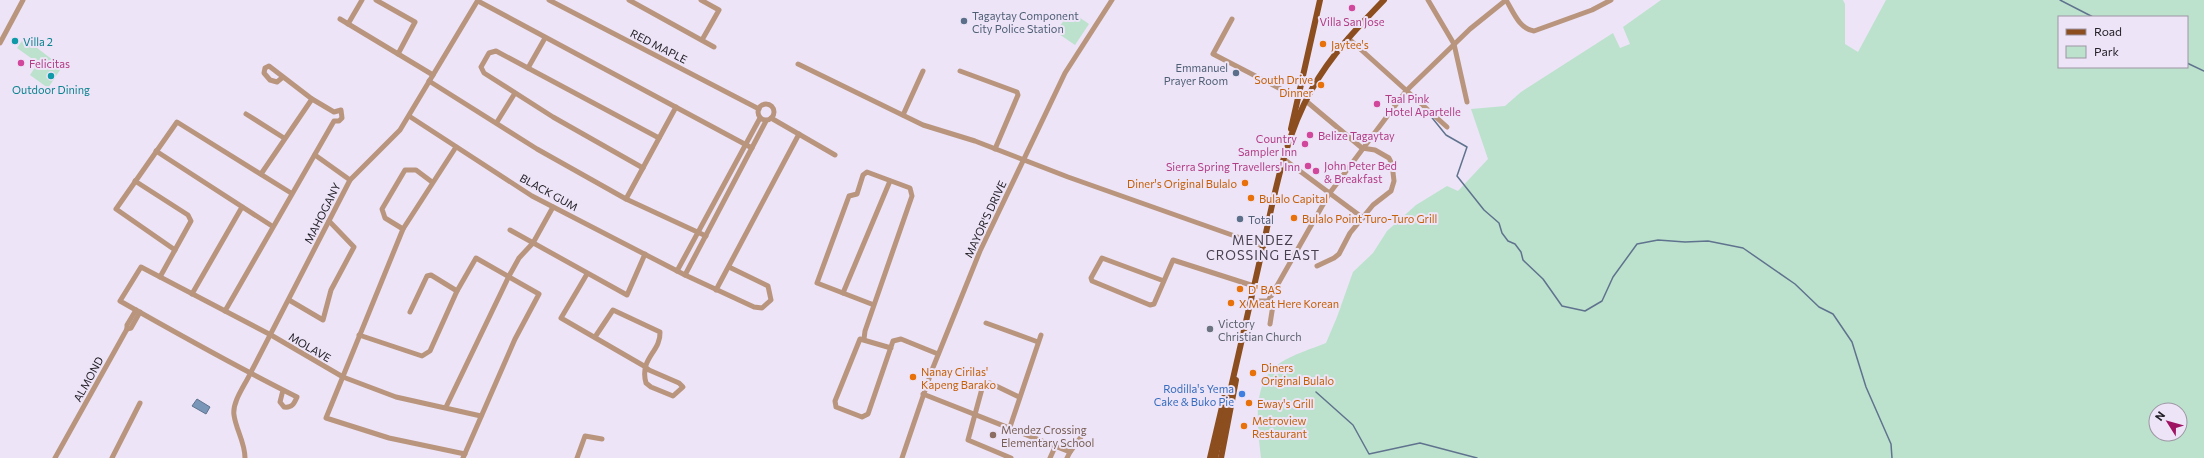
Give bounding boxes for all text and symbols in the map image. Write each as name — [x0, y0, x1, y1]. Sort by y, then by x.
marker: Villa San Jose — [1347, 3, 1357, 13]
place label: Tagaytay Component City Police Station — [972, 9, 1079, 35]
place label: Villa San Jose — [1320, 15, 1385, 29]
marker: Tagaytay Component City Police Station — [959, 16, 969, 26]
legend — [2058, 16, 2188, 68]
text: Road — [2094, 24, 2122, 38]
street label: RED MAPLE — [628, 26, 690, 66]
place label: Villa 2 — [23, 35, 53, 48]
marker: Villa 2 — [10, 36, 20, 46]
place label: Jaytee's — [1331, 38, 1369, 52]
marker: Jaytee's — [1318, 39, 1328, 49]
text: Park — [2094, 44, 2120, 58]
place label: Felicitas — [29, 57, 70, 70]
marker: Felicitas — [16, 58, 26, 68]
place label: Emmanuel Prayer Room — [1164, 61, 1228, 87]
marker: Emmanuel Prayer Room — [1231, 68, 1241, 78]
marker: Outdoor Dining — [46, 71, 56, 81]
place label: South Drive Dinner — [1254, 73, 1314, 99]
marker: South Drive Dinner — [1316, 80, 1326, 90]
place label: Outdoor Dining — [12, 83, 90, 96]
place label: Taal Pink Hotel Apartelle — [1385, 92, 1461, 118]
marker: Taal Pink Hotel Apartelle — [1372, 99, 1382, 109]
place label: Belize Tagaytay — [1318, 129, 1395, 142]
marker: Belize Tagaytay — [1305, 130, 1315, 140]
place label: Country Sampler Inn — [1238, 132, 1297, 158]
marker: Country Sampler Inn — [1300, 139, 1310, 149]
place label: John Peter Bed & Breakfast — [1324, 159, 1397, 185]
place label: Sierra Spring Travellers' Inn — [1166, 160, 1300, 173]
marker: Sierra Spring Travellers' Inn — [1303, 161, 1313, 171]
marker: John Peter Bed & Breakfast — [1311, 166, 1321, 176]
street label: BLACK GUM — [518, 171, 580, 213]
place label: Diner's Original Bulalo — [1127, 177, 1237, 190]
street label: MAYOR'S DRIVE — [961, 178, 1009, 260]
marker: Diner's Original Bulalo — [1240, 178, 1250, 188]
street label: MAHOGANY — [301, 180, 343, 246]
place label: Bulalo Capital — [1259, 192, 1328, 205]
marker: Bulalo Capital — [1246, 193, 1256, 203]
place label: Bulalo Point Turo-Turo Grill — [1302, 212, 1437, 225]
place label: Total — [1248, 213, 1274, 226]
marker: Bulalo Point Turo-Turo Grill — [1289, 213, 1299, 223]
marker: Total — [1235, 214, 1245, 224]
district label: MENDEZ CROSSING EAST — [1206, 232, 1320, 263]
place label: D' BAS — [1248, 283, 1282, 296]
marker: D' BAS — [1235, 284, 1245, 294]
place label: X Meat Here Korean — [1239, 297, 1339, 310]
marker: X Meat Here Korean — [1226, 298, 1236, 308]
place label: Victory Christian Church — [1218, 317, 1301, 343]
marker: Victory Christian Church — [1205, 324, 1215, 334]
street label: MOLAVE — [287, 330, 333, 364]
street label: ALMOND — [70, 354, 106, 404]
place label: Diners Original Bulalo — [1261, 361, 1335, 387]
place label: Nanay Cirilas' Kapeng Barako — [921, 365, 996, 391]
marker: Diners Original Bulalo — [1248, 368, 1258, 378]
marker: Nanay Cirilas' Kapeng Barako — [908, 372, 918, 382]
place label: Rodilla's Yema Cake & Buko Pie — [1154, 382, 1234, 408]
marker: Rodilla's Yema Cake & Buko Pie — [1237, 389, 1247, 399]
place label: Eway's Grill — [1257, 397, 1314, 410]
marker: Eway's Grill — [1244, 398, 1254, 408]
north arrow — [2148, 402, 2188, 442]
text: N — [2152, 408, 2167, 423]
place label: Metroview Restaurant — [1252, 414, 1308, 440]
marker: Metroview Restaurant — [1239, 421, 1249, 431]
place label: Mendez Crossing Elementary School — [1001, 423, 1094, 449]
marker: Mendez Crossing Elementary School — [988, 430, 998, 440]

